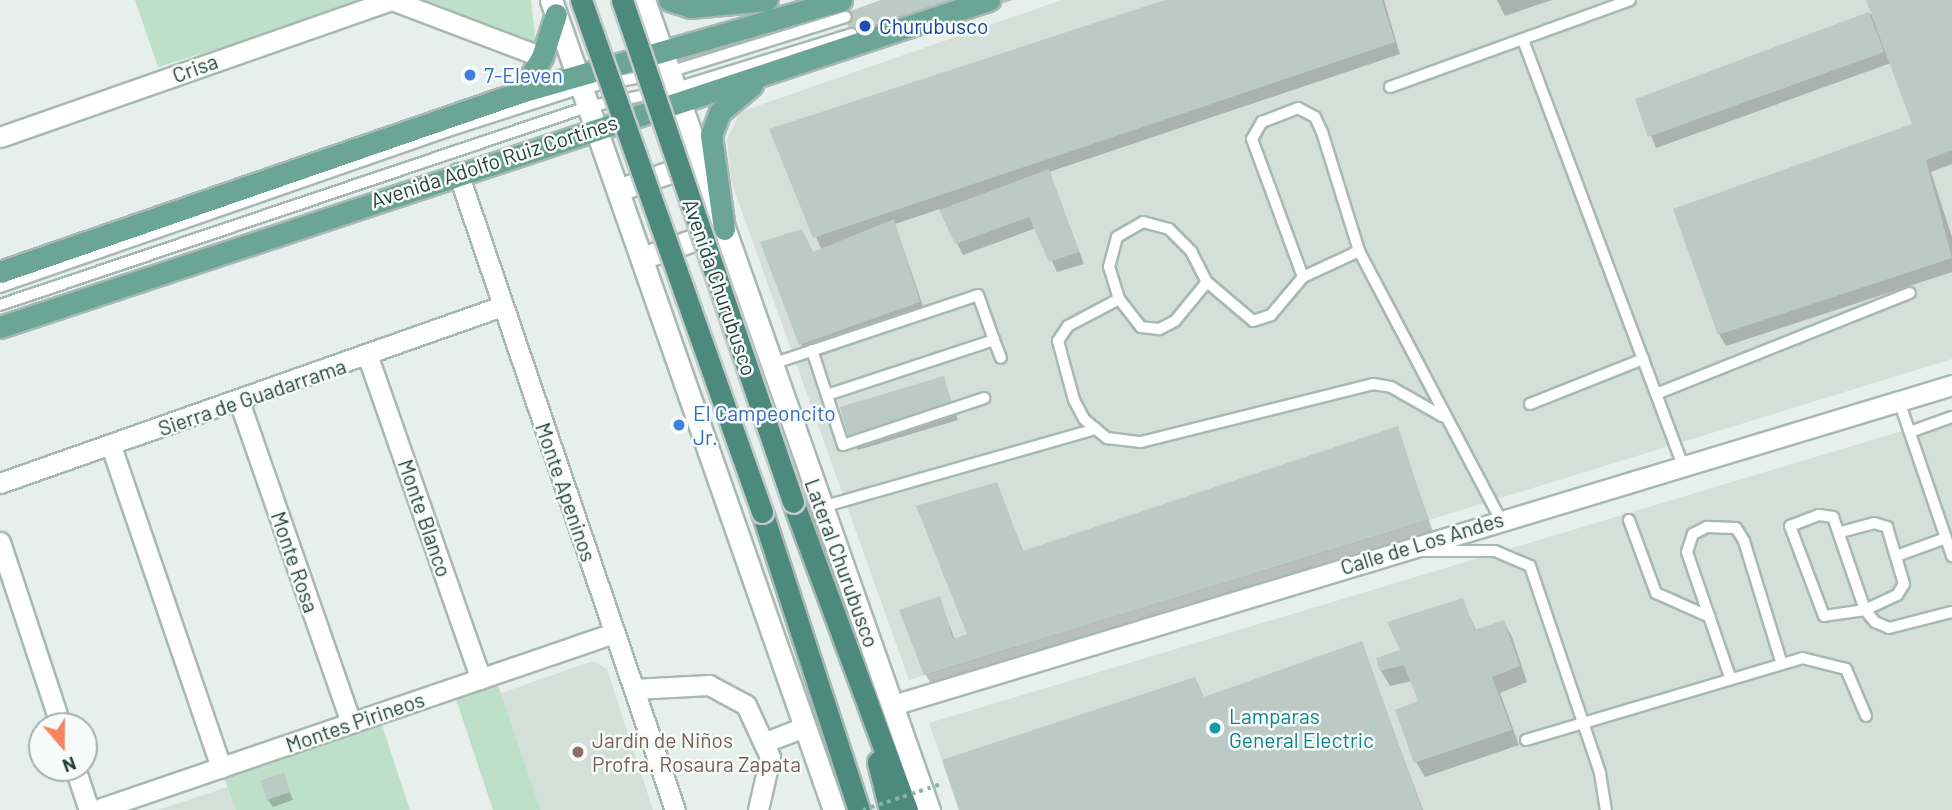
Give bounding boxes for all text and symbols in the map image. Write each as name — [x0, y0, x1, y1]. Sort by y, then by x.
place label: Churubusco — [879, 13, 988, 39]
marker: Churubusco — [857, 18, 873, 34]
street label: Crisa — [169, 48, 221, 88]
place label: 7-Eleven — [484, 62, 563, 88]
marker: 7-Eleven — [462, 67, 478, 83]
street label: Avenida Adolfo Ruiz Cortínes — [367, 109, 621, 213]
street label: Avenida Churubusco — [678, 195, 762, 379]
street label: Sierra de Guadarrama — [155, 353, 349, 441]
place label: El Campeoncito Jr. — [693, 400, 836, 450]
marker: El Campeoncito Jr. — [671, 417, 687, 433]
street label: Monte Apeninos — [530, 419, 602, 565]
street label: Monte Blanco — [393, 456, 457, 580]
street label: Lateral Churubusco — [800, 475, 884, 651]
street label: Calle de Los Andes — [1337, 506, 1507, 580]
street label: Monte Rosa — [266, 508, 324, 616]
street label: Montes Pirineos — [282, 686, 428, 758]
place label: Lamparas General Electric — [1229, 703, 1374, 753]
north arrow — [28, 712, 98, 782]
marker: Lamparas General Electric — [1207, 720, 1223, 736]
place label: Jardín de Niños Profra. Rosaura Zapata — [592, 727, 801, 777]
marker: Jardín de Niños Profra. Rosaura Zapata — [570, 744, 586, 760]
text: N — [60, 752, 80, 778]

